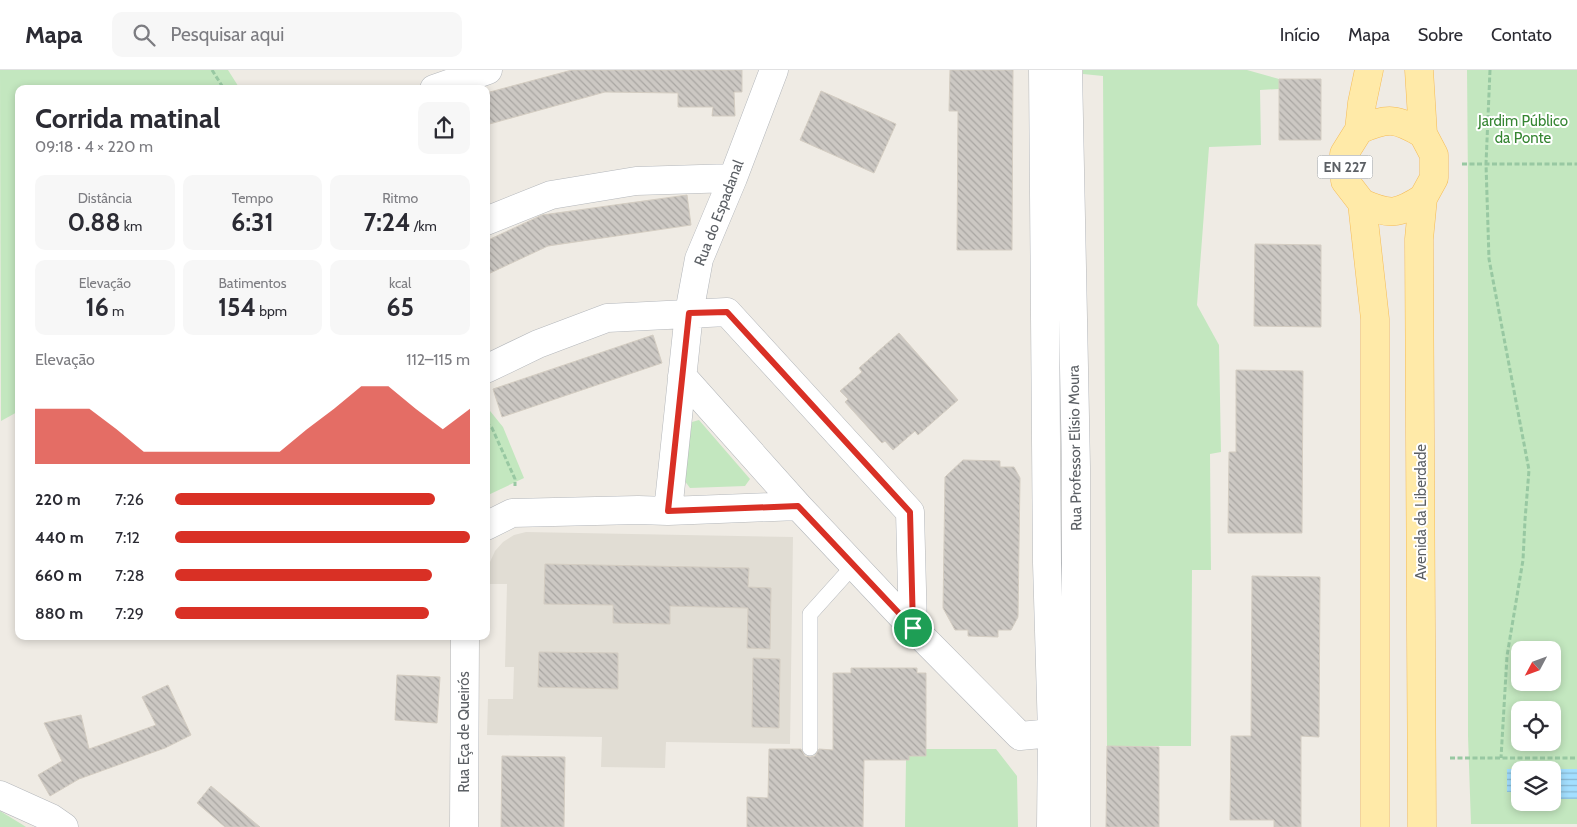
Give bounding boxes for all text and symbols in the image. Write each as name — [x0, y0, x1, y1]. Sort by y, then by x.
search box — [112, 12, 462, 57]
text: Mapa — [25, 20, 82, 49]
icon: search — [130, 21, 158, 49]
text: Pesquisar aqui — [170, 23, 284, 46]
text: Início — [1280, 24, 1320, 46]
text: Mapa — [1348, 24, 1390, 46]
text: Sobre — [1418, 24, 1463, 46]
text: Contato — [1491, 24, 1552, 46]
text: Corrida matinal — [35, 101, 220, 135]
button: share — [418, 102, 470, 154]
park label: Jardim Público da Ponte — [1477, 112, 1568, 147]
text: 09:18 · 4 × 220 m — [35, 137, 153, 156]
road number: EN 227 — [1318, 155, 1372, 178]
street label: Rua do Espadanal — [691, 157, 748, 268]
text: Distância — [78, 189, 132, 207]
text: Tempo — [232, 189, 273, 207]
text: Ritmo — [382, 189, 418, 207]
text: 0.88 — [67, 207, 121, 237]
text: 6:31 — [231, 207, 274, 237]
text: 7:24 — [364, 207, 411, 237]
text: km — [121, 217, 142, 235]
text: /km — [411, 217, 437, 235]
text: Elevação — [79, 274, 131, 292]
text: Batimentos — [219, 274, 286, 292]
text: kcal — [389, 274, 411, 292]
text: 16 — [85, 292, 109, 322]
text: 154 — [218, 292, 256, 322]
text: 65 — [386, 292, 414, 322]
text: m — [109, 302, 124, 320]
text: bpm — [256, 302, 287, 320]
text: Elevação — [35, 350, 95, 369]
text: 112–115 m — [406, 350, 470, 369]
street label: Rua Professor Elísio Moura — [1065, 364, 1085, 531]
street label: Avenida da Liberdade — [1412, 444, 1430, 580]
text: 220 m — [35, 490, 81, 509]
text: 7:26 — [115, 490, 144, 509]
text: 440 m — [35, 528, 84, 547]
text: 7:12 — [115, 528, 140, 547]
text: 660 m — [35, 566, 82, 585]
text: 7:28 — [115, 566, 144, 585]
text: 880 m — [35, 604, 83, 623]
text: 7:29 — [115, 604, 144, 623]
pin — [892, 607, 934, 649]
icon: arrive — [899, 614, 927, 642]
north arrow — [1511, 641, 1561, 691]
map controls — [1511, 641, 1561, 811]
street label: Rua Eça de Queirós — [455, 671, 473, 793]
button: locate — [1511, 701, 1561, 751]
button: layers — [1511, 761, 1561, 811]

